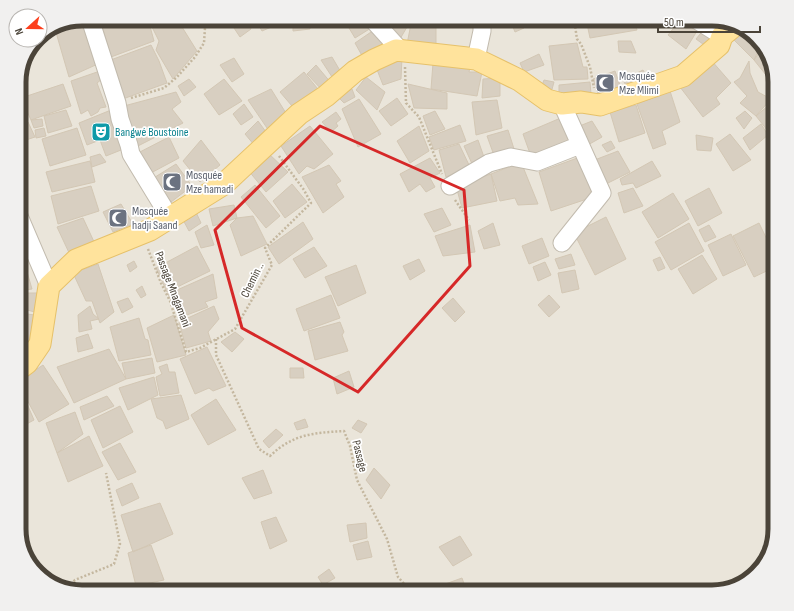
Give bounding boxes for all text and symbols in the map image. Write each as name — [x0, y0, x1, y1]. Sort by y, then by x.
north arrow — [8, 8, 48, 48]
scale bar — [658, 8, 760, 34]
text: 50 m — [664, 15, 684, 30]
text: N — [12, 26, 26, 36]
place label: Mosquée Mze Mlimi — [619, 69, 659, 98]
mosque icon: Mosquée Mze Mlimi — [594, 72, 616, 94]
theatre icon: Bangwé Boustoine — [90, 121, 112, 143]
place label: Bangwé Boustoine — [115, 125, 189, 140]
place label: Mosquée Mze hamadi — [186, 168, 233, 197]
mosque icon: Mosquée Mze hamadi — [161, 171, 183, 193]
place label: Mosquée hadji Saand — [132, 204, 178, 233]
mosque icon: Mosquée hadji Saand — [107, 207, 129, 229]
street label: Passage Mnagamani — [151, 249, 194, 329]
street label: Chemin .. — [238, 260, 267, 300]
street label: Passage — [348, 439, 371, 474]

